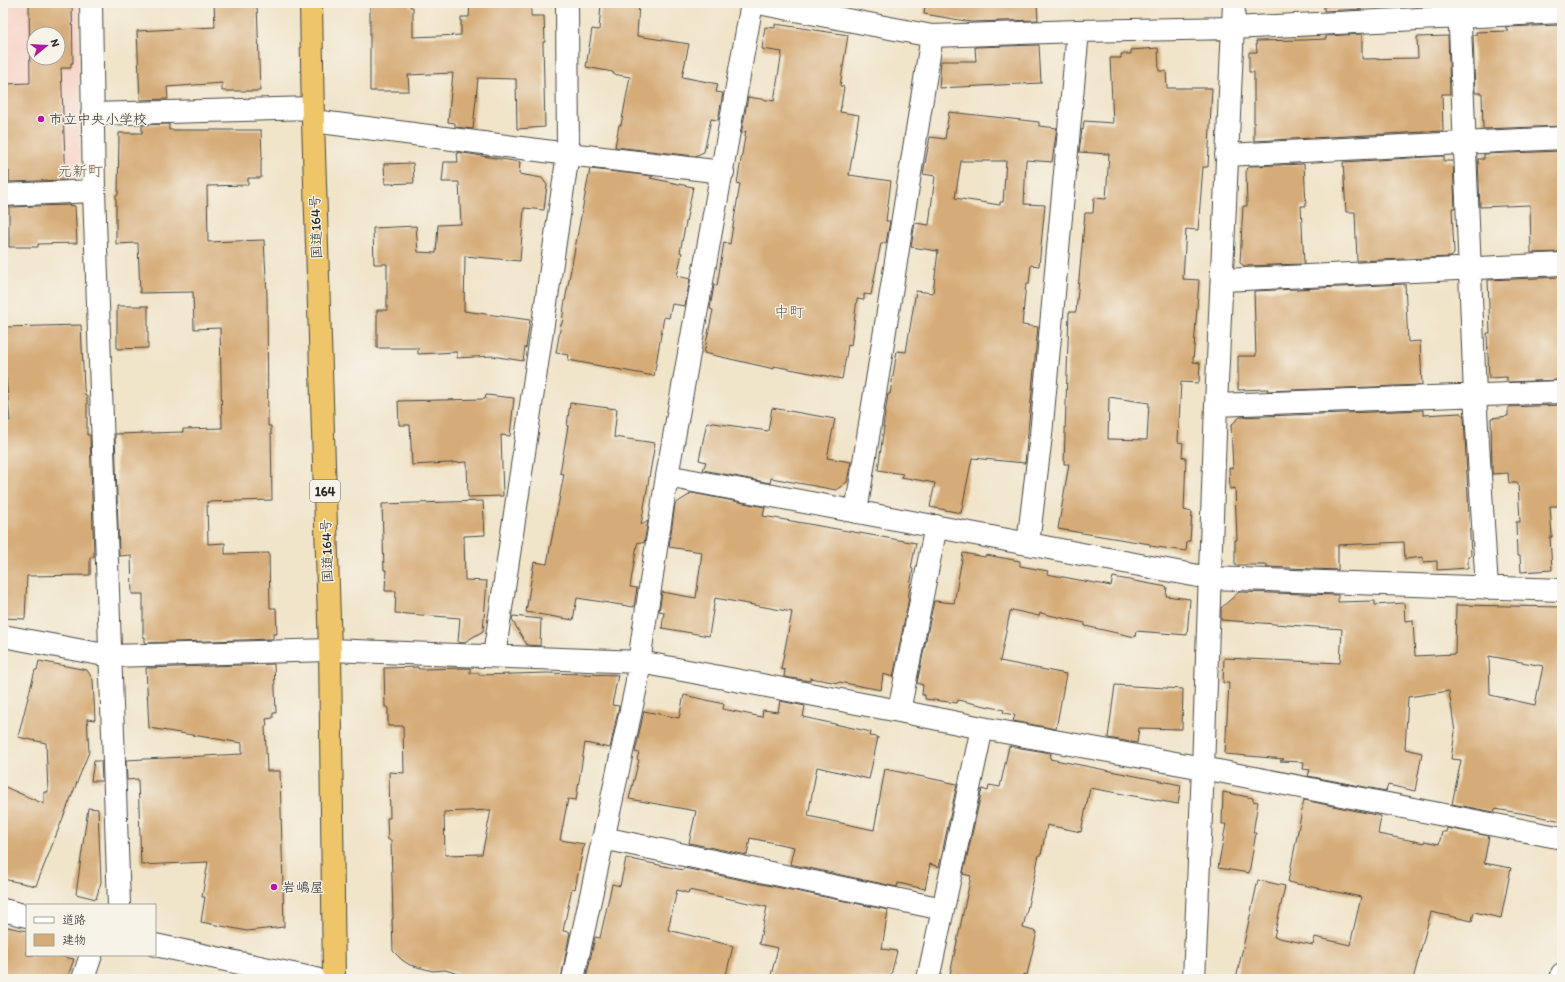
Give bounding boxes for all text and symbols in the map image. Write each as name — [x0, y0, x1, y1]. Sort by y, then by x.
north arrow — [26, 26, 66, 66]
text: N — [48, 38, 62, 49]
place label: 市立中央小学校 — [49, 111, 147, 128]
marker: 市立中央小学校 — [36, 114, 46, 124]
district label: 元新町 — [57, 162, 103, 180]
street label: 国道164号 — [306, 195, 326, 259]
district label: 中町 — [774, 303, 805, 321]
road number: 164 — [310, 480, 340, 502]
street label: 国道164号 — [317, 519, 337, 583]
place label: 岩嶋屋 — [282, 879, 324, 896]
marker: 岩嶋屋 — [269, 882, 279, 892]
legend — [26, 904, 156, 956]
text: 道路 — [62, 913, 86, 927]
text: 建物 — [62, 933, 86, 947]

